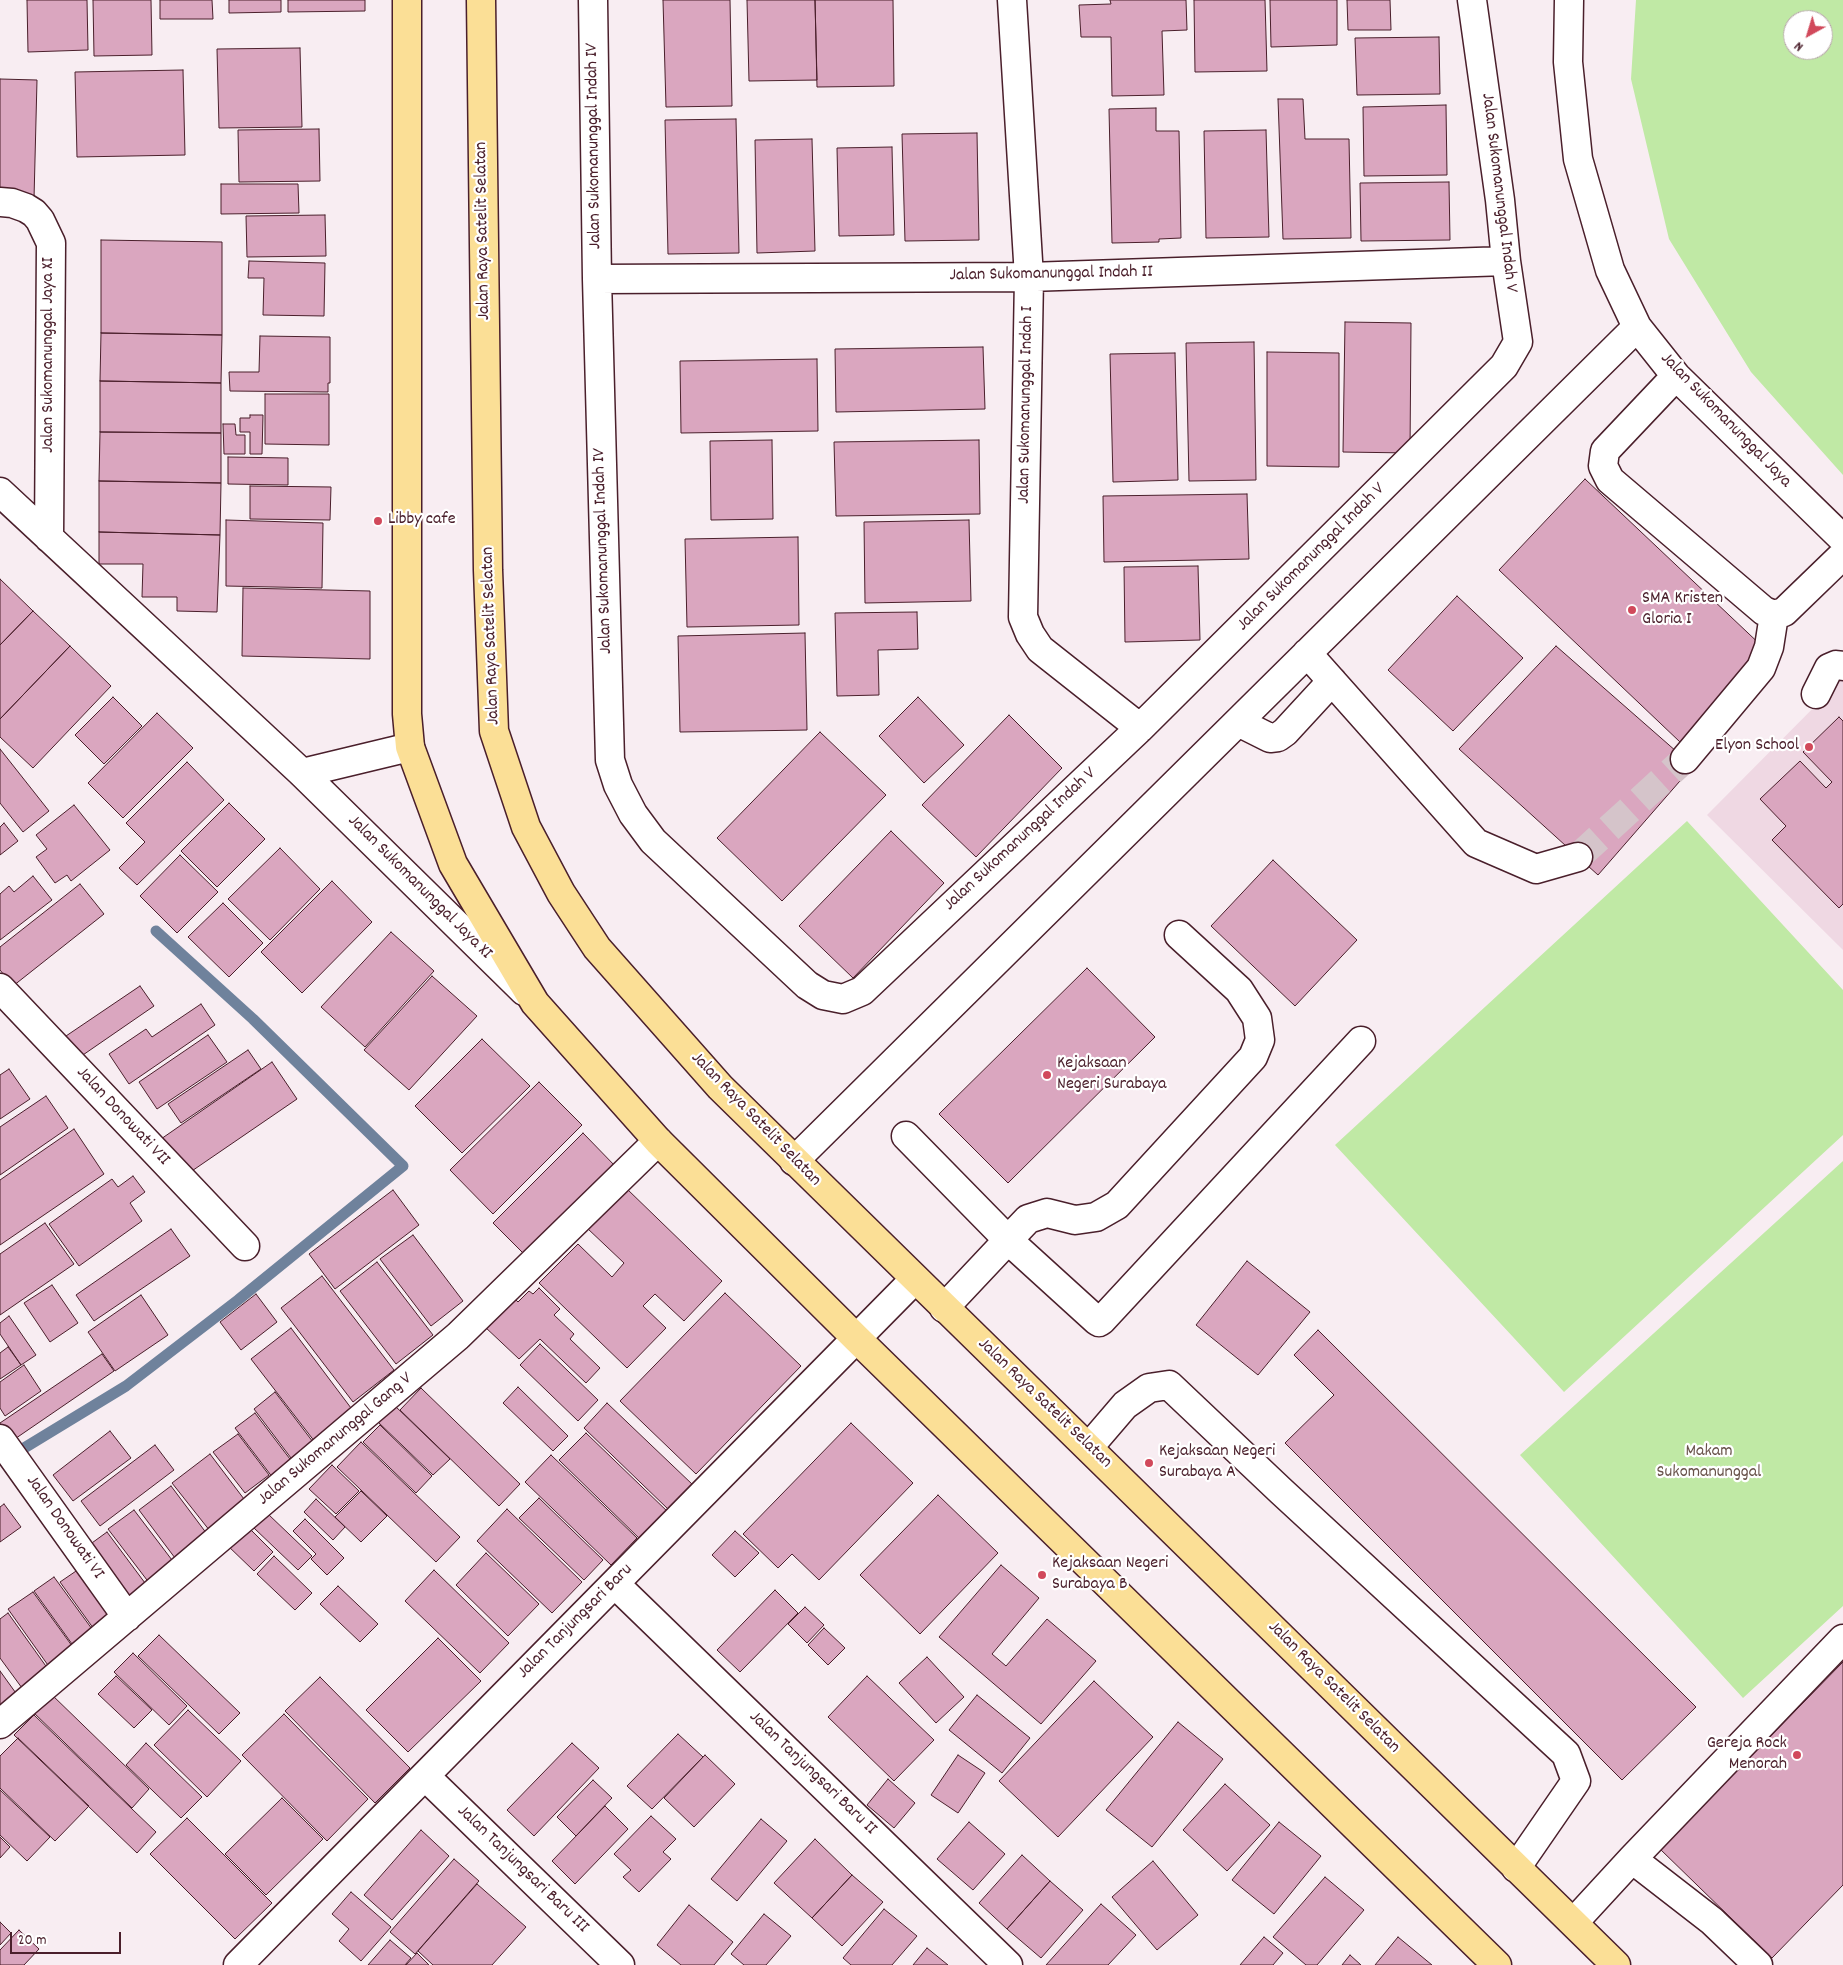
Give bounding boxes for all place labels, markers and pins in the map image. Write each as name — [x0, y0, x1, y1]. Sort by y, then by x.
place label: Libby cafe — [388, 510, 456, 532]
marker: Libby cafe — [372, 515, 384, 527]
place label: SMA Kristen Gloria I — [1642, 589, 1723, 632]
marker: SMA Kristen Gloria I — [1626, 604, 1638, 616]
place label: Elyon School — [1715, 736, 1799, 758]
marker: Elyon School — [1803, 741, 1815, 753]
place label: Kejaksaan Negeri Surabaya — [1057, 1054, 1166, 1096]
marker: Kejaksaan Negeri Surabaya — [1041, 1069, 1053, 1081]
place label: Kejaksaan Negeri Surabaya A — [1159, 1442, 1275, 1485]
marker: Kejaksaan Negeri Surabaya A — [1143, 1457, 1155, 1469]
place label: Kejaksaan Negeri Surabaya B — [1052, 1554, 1168, 1596]
marker: Kejaksaan Negeri Surabaya B — [1036, 1569, 1048, 1581]
place label: Gereja Rock Menorah — [1707, 1734, 1787, 1776]
marker: Gereja Rock Menorah — [1791, 1749, 1803, 1761]

